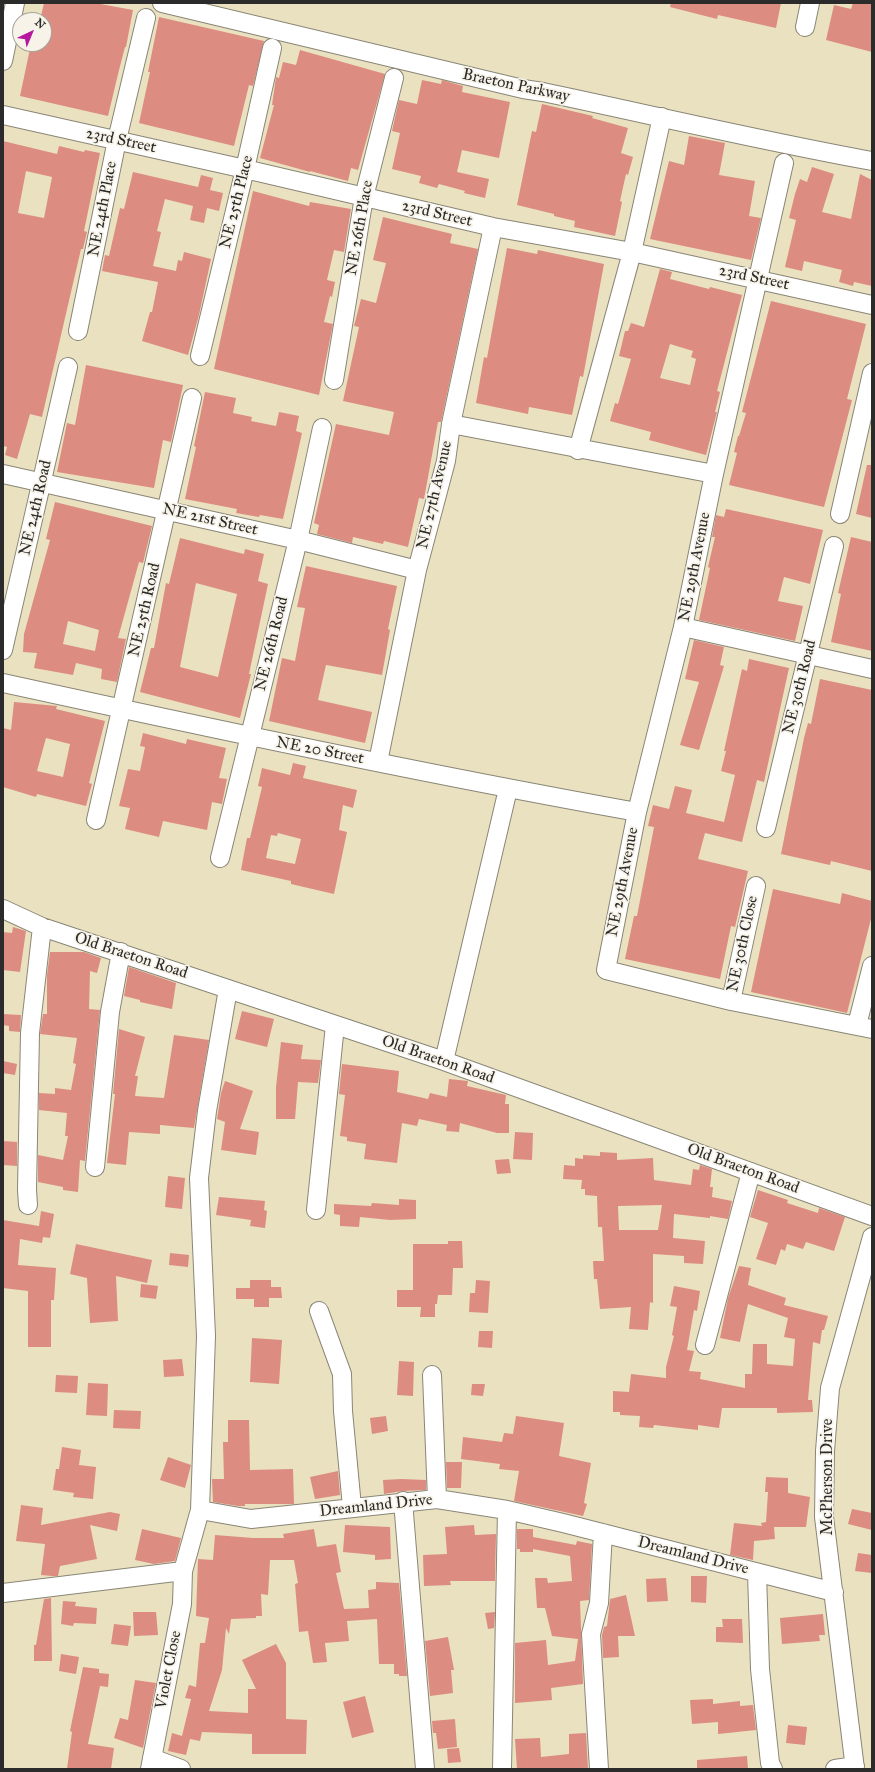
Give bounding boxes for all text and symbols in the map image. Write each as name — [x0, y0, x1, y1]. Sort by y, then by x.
north arrow — [12, 12, 52, 52]
text: N — [32, 16, 48, 32]
street label: Braeton Parkway — [461, 65, 571, 107]
street label: 23rd Street — [84, 124, 158, 158]
street label: NE 25th Place — [216, 153, 258, 251]
street label: NE 24th Place — [84, 160, 122, 258]
street label: NE 26th Place — [342, 179, 378, 277]
street label: 23rd Street — [400, 197, 474, 231]
street label: 23rd Street — [717, 261, 791, 295]
street label: NE 27th Avenue — [413, 439, 457, 551]
street label: NE 24th Road — [16, 458, 56, 558]
street label: NE 21st Street — [160, 500, 260, 540]
street label: NE 29th Avenue — [675, 511, 715, 623]
street label: NE 25th Road — [125, 561, 165, 659]
street label: NE 26th Road — [251, 595, 293, 693]
street label: NE 30th Road — [779, 638, 821, 736]
street label: NE 20 Street — [275, 733, 365, 769]
street label: NE 29th Avenue — [603, 826, 643, 938]
street label: NE 30th Close — [723, 894, 763, 994]
street label: Old Braeton Road — [72, 929, 190, 983]
street label: Old Braeton Road — [379, 1032, 497, 1088]
street label: Old Braeton Road — [684, 1140, 802, 1198]
street label: McPherson Drive — [818, 1419, 838, 1535]
street label: Dreamland Drive — [319, 1491, 433, 1521]
street label: Dreamland Drive — [636, 1533, 750, 1579]
street label: Violet Close — [152, 1629, 186, 1711]

